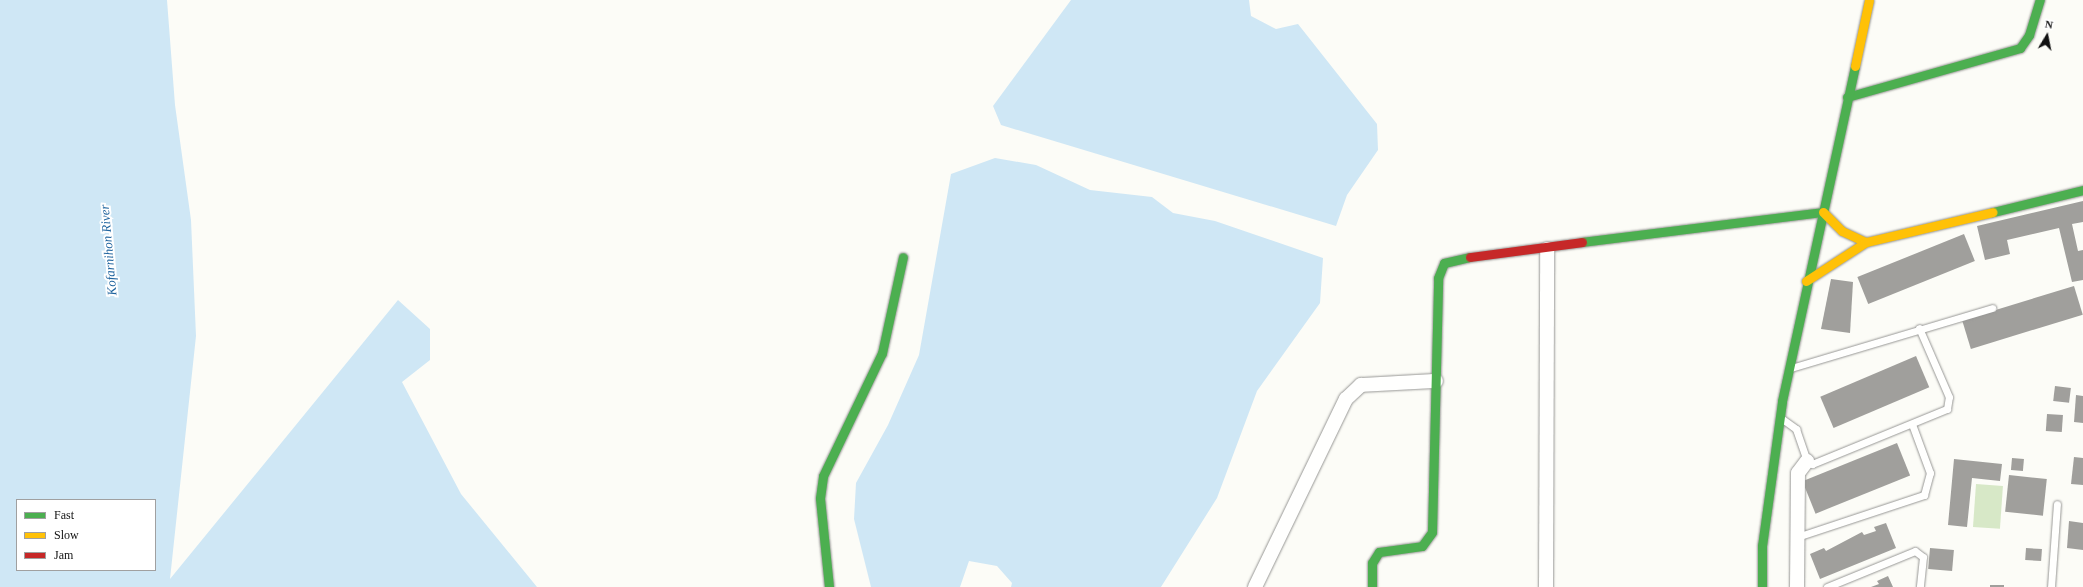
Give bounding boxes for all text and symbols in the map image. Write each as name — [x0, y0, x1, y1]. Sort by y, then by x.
north arrow — [2027, 16, 2067, 56]
text: N — [2044, 18, 2054, 31]
water label: Kofarnihon River — [97, 204, 121, 296]
legend — [16, 499, 156, 571]
text: Fast — [54, 508, 74, 522]
text: Slow — [54, 528, 79, 542]
text: Jam — [54, 548, 73, 562]

